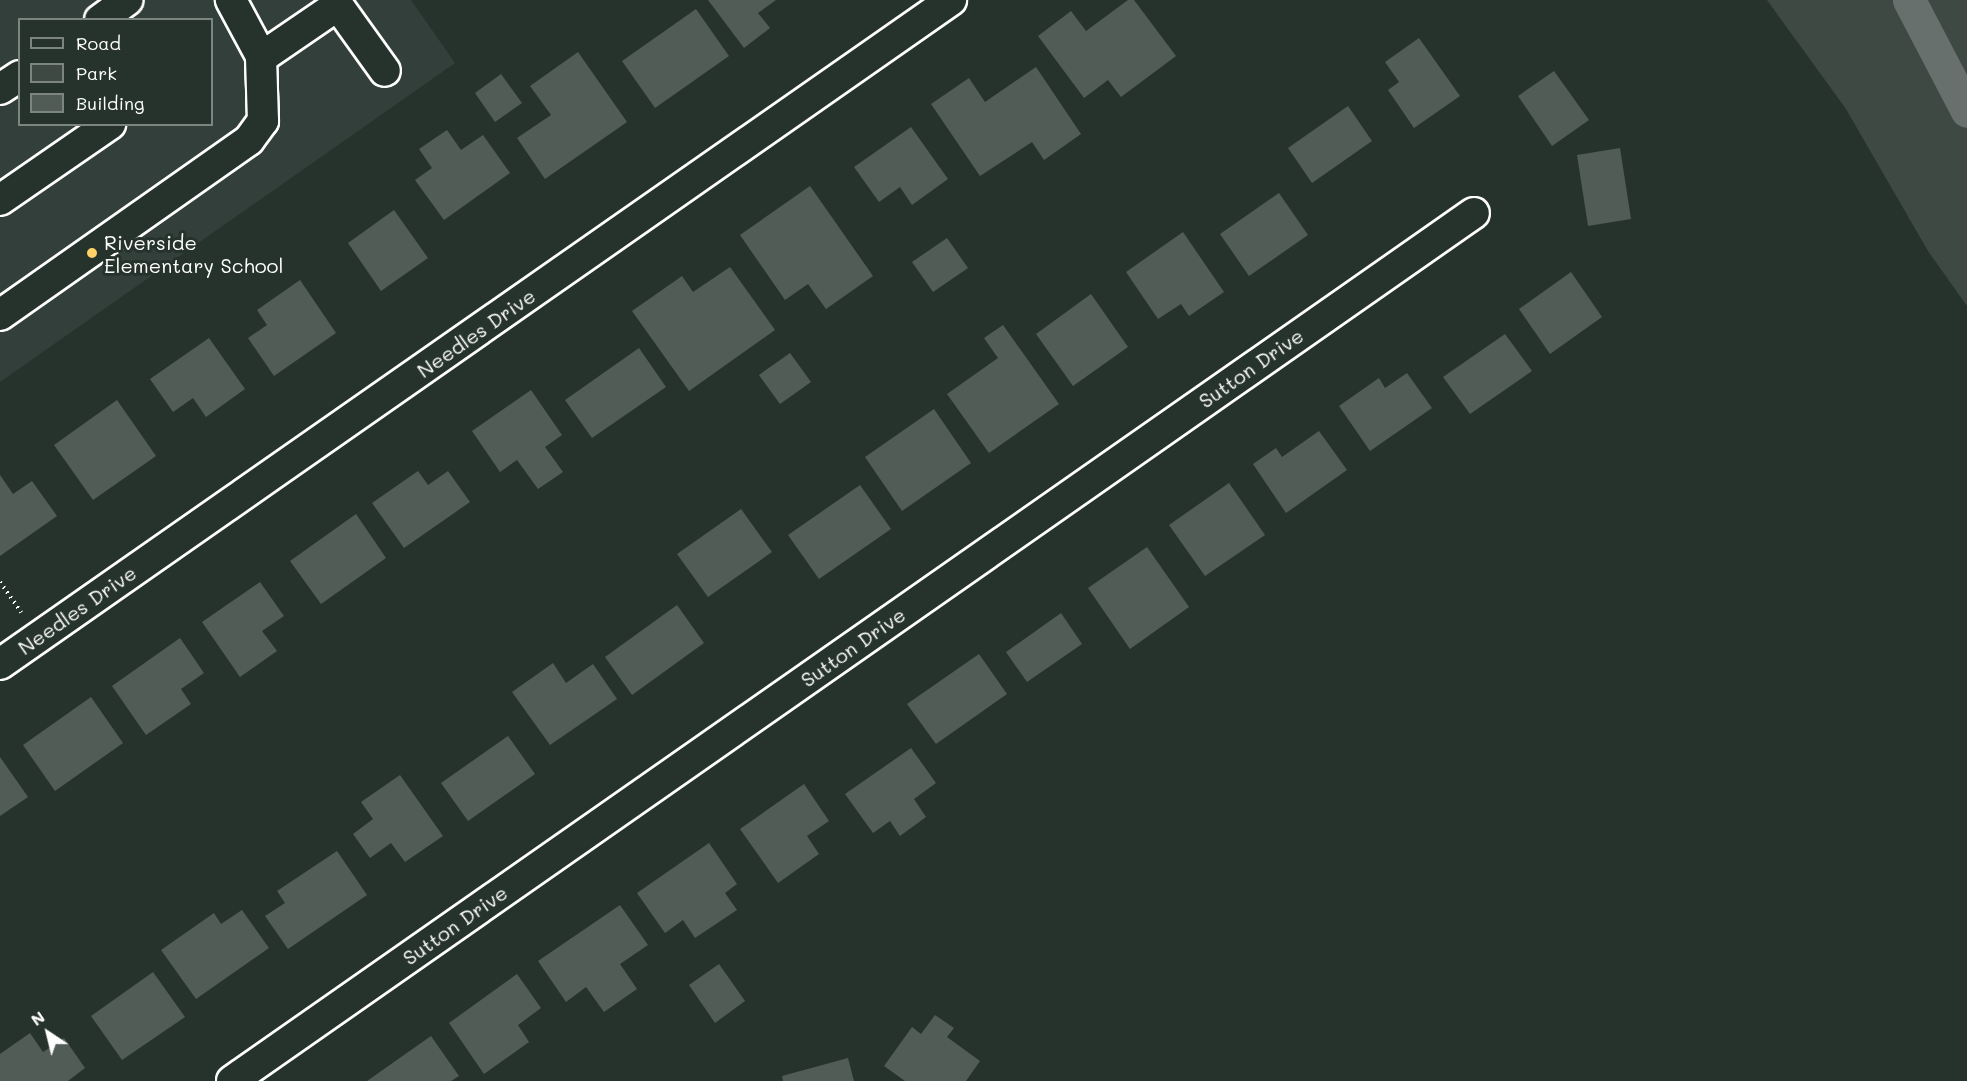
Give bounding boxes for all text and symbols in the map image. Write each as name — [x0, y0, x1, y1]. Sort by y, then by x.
legend — [18, 18, 213, 126]
text: Road — [76, 31, 121, 55]
text: Park — [76, 61, 117, 85]
text: Building — [76, 91, 144, 115]
place label: Riverside Elementary School — [104, 230, 283, 277]
marker: Riverside Elementary School — [85, 246, 99, 260]
street label: Needles Drive — [412, 283, 540, 383]
street label: Sutton Drive — [1194, 323, 1308, 413]
street label: Needles Drive — [13, 560, 141, 660]
street label: Sutton Drive — [796, 602, 910, 692]
street label: Sutton Drive — [398, 880, 512, 970]
north arrow — [18, 1003, 78, 1063]
text: N — [26, 1006, 48, 1030]

